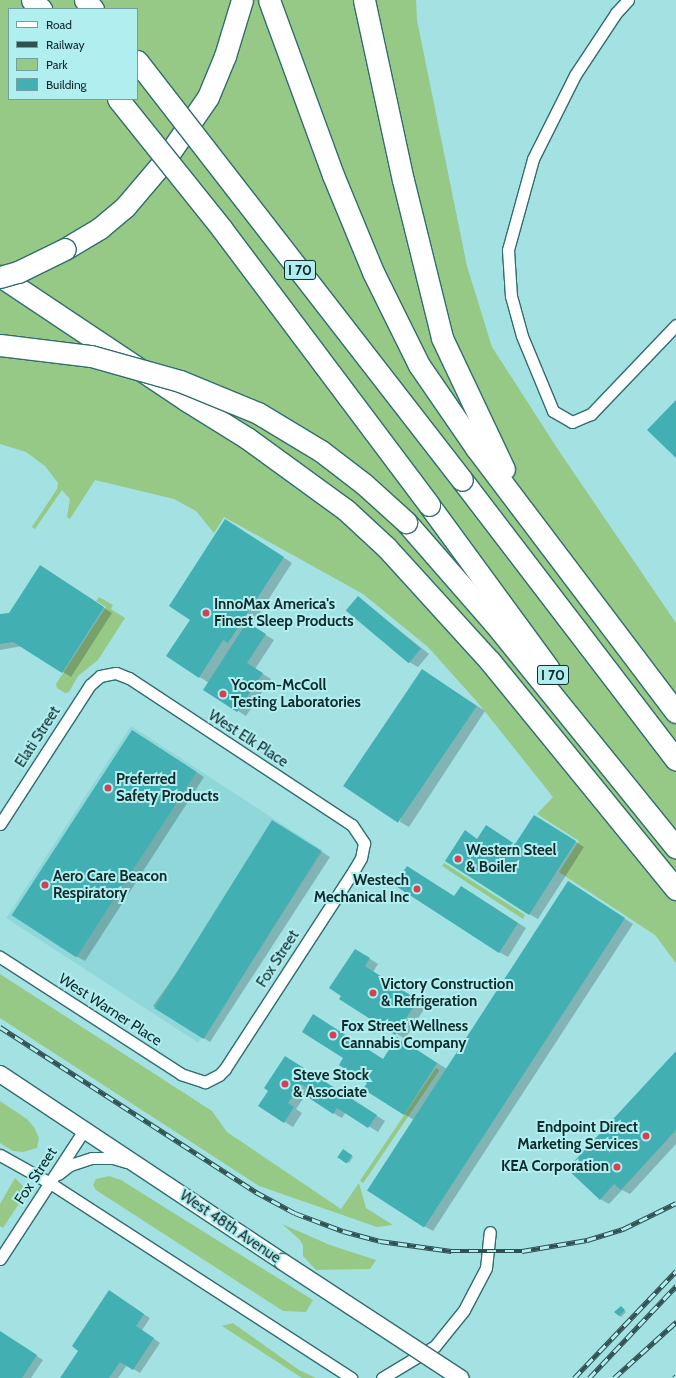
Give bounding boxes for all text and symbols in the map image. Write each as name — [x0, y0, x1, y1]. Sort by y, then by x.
legend — [8, 8, 138, 100]
text: Road — [46, 17, 72, 32]
text: Railway — [46, 37, 84, 52]
text: Park — [46, 57, 68, 72]
text: Building — [46, 77, 87, 92]
road number: I 70 — [284, 258, 316, 282]
place label: InnoMax America's Finest Sleep Products — [214, 595, 353, 630]
marker: InnoMax America's Finest Sleep Products — [201, 608, 211, 618]
road number: I 70 — [537, 663, 569, 687]
place label: Yocom-McColl Testing Laboratories — [231, 676, 361, 711]
marker: Yocom-McColl Testing Laboratories — [218, 689, 228, 699]
street label: Elati Street — [12, 703, 64, 771]
street label: West Elk Place — [205, 707, 291, 771]
place label: Preferred Safety Products — [116, 770, 219, 805]
marker: Preferred Safety Products — [103, 783, 113, 793]
place label: Western Steel & Boiler — [466, 841, 556, 876]
marker: Western Steel & Boiler — [453, 854, 463, 864]
place label: Aero Care Beacon Respiratory — [53, 867, 167, 902]
place label: Westech Mechanical Inc — [314, 871, 409, 906]
marker: Aero Care Beacon Respiratory — [40, 880, 50, 890]
marker: Westech Mechanical Inc — [412, 884, 422, 894]
street label: Fox Street — [253, 927, 303, 991]
street label: West Warner Place — [55, 970, 165, 1050]
place label: Victory Construction & Refrigeration — [381, 975, 514, 1010]
marker: Victory Construction & Refrigeration — [368, 988, 378, 998]
place label: Fox Street Wellness Cannabis Company — [341, 1017, 468, 1052]
marker: Fox Street Wellness Cannabis Company — [328, 1030, 338, 1040]
place label: Steve Stock & Associate — [293, 1066, 369, 1101]
marker: Steve Stock & Associate — [280, 1079, 290, 1089]
place label: Endpoint Direct Marketing Services — [517, 1118, 638, 1153]
marker: Endpoint Direct Marketing Services — [641, 1131, 651, 1141]
street label: Fox Street — [11, 1144, 61, 1208]
place label: KEA Corporation — [501, 1158, 609, 1176]
marker: KEA Corporation — [612, 1162, 622, 1172]
street label: West 48th Avenue — [176, 1187, 284, 1267]

